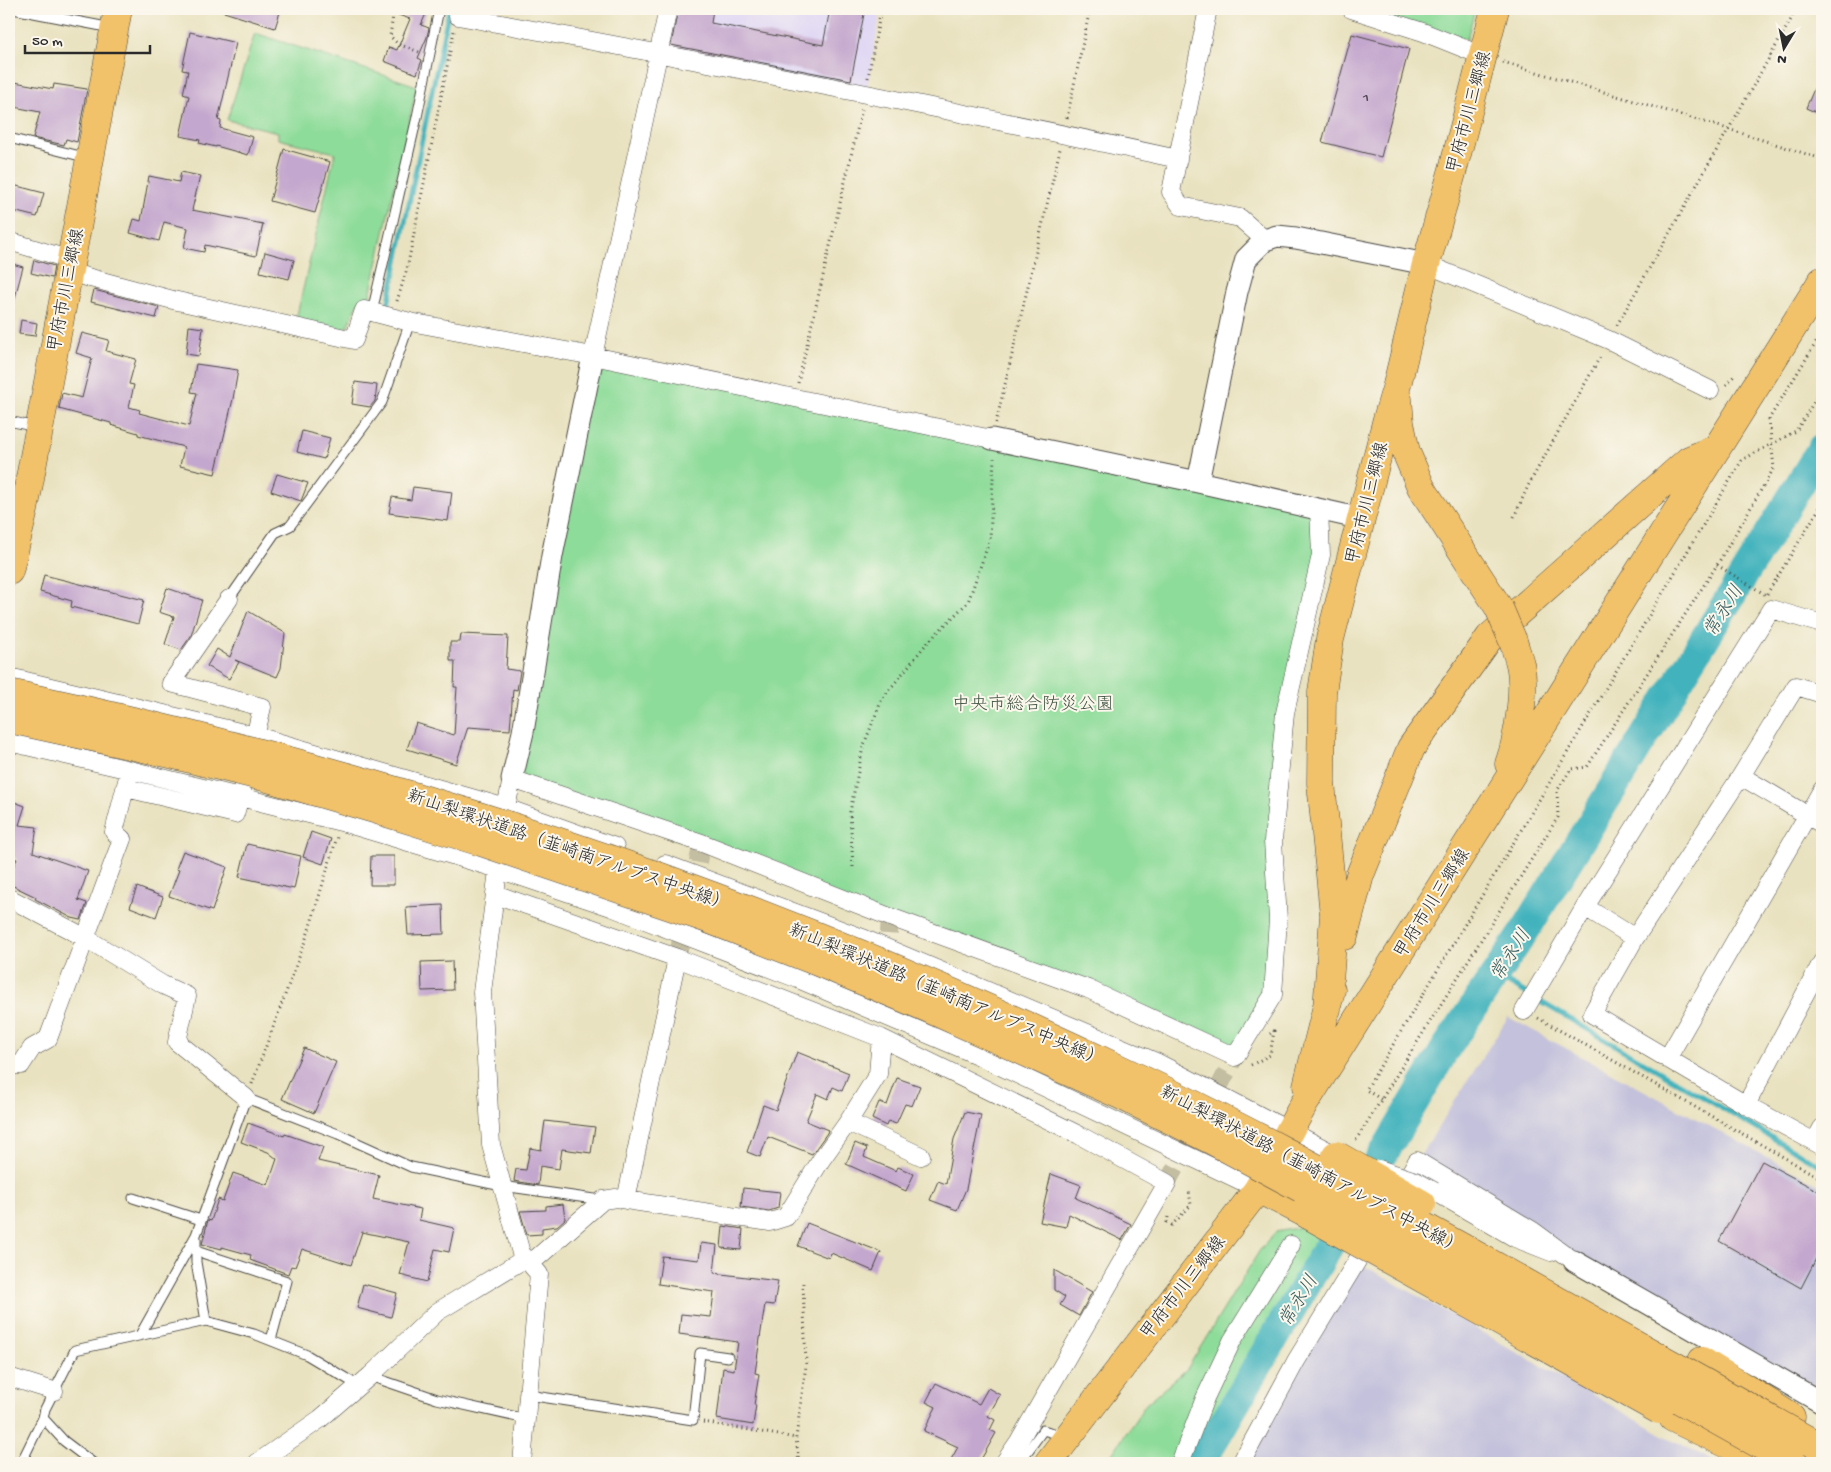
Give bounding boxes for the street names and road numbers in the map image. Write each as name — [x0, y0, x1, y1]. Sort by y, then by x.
street label: 甲府市川三郷線 — [1443, 49, 1497, 176]
street label: 甲府市川三郷線 — [44, 226, 90, 354]
street label: 甲府市川三郷線 — [1342, 440, 1394, 567]
street label: 新山梨環状道路（韮崎南アルプス中央線） — [404, 784, 733, 917]
street label: 甲府市川三郷線 — [1390, 845, 1475, 963]
street label: 新山梨環状道路（韮崎南アルプス中央線） — [785, 918, 1107, 1072]
street label: 新山梨環状道路（韮崎南アルプス中央線） — [1156, 1080, 1467, 1260]
street label: 甲府市川三郷線 — [1136, 1232, 1231, 1345]

